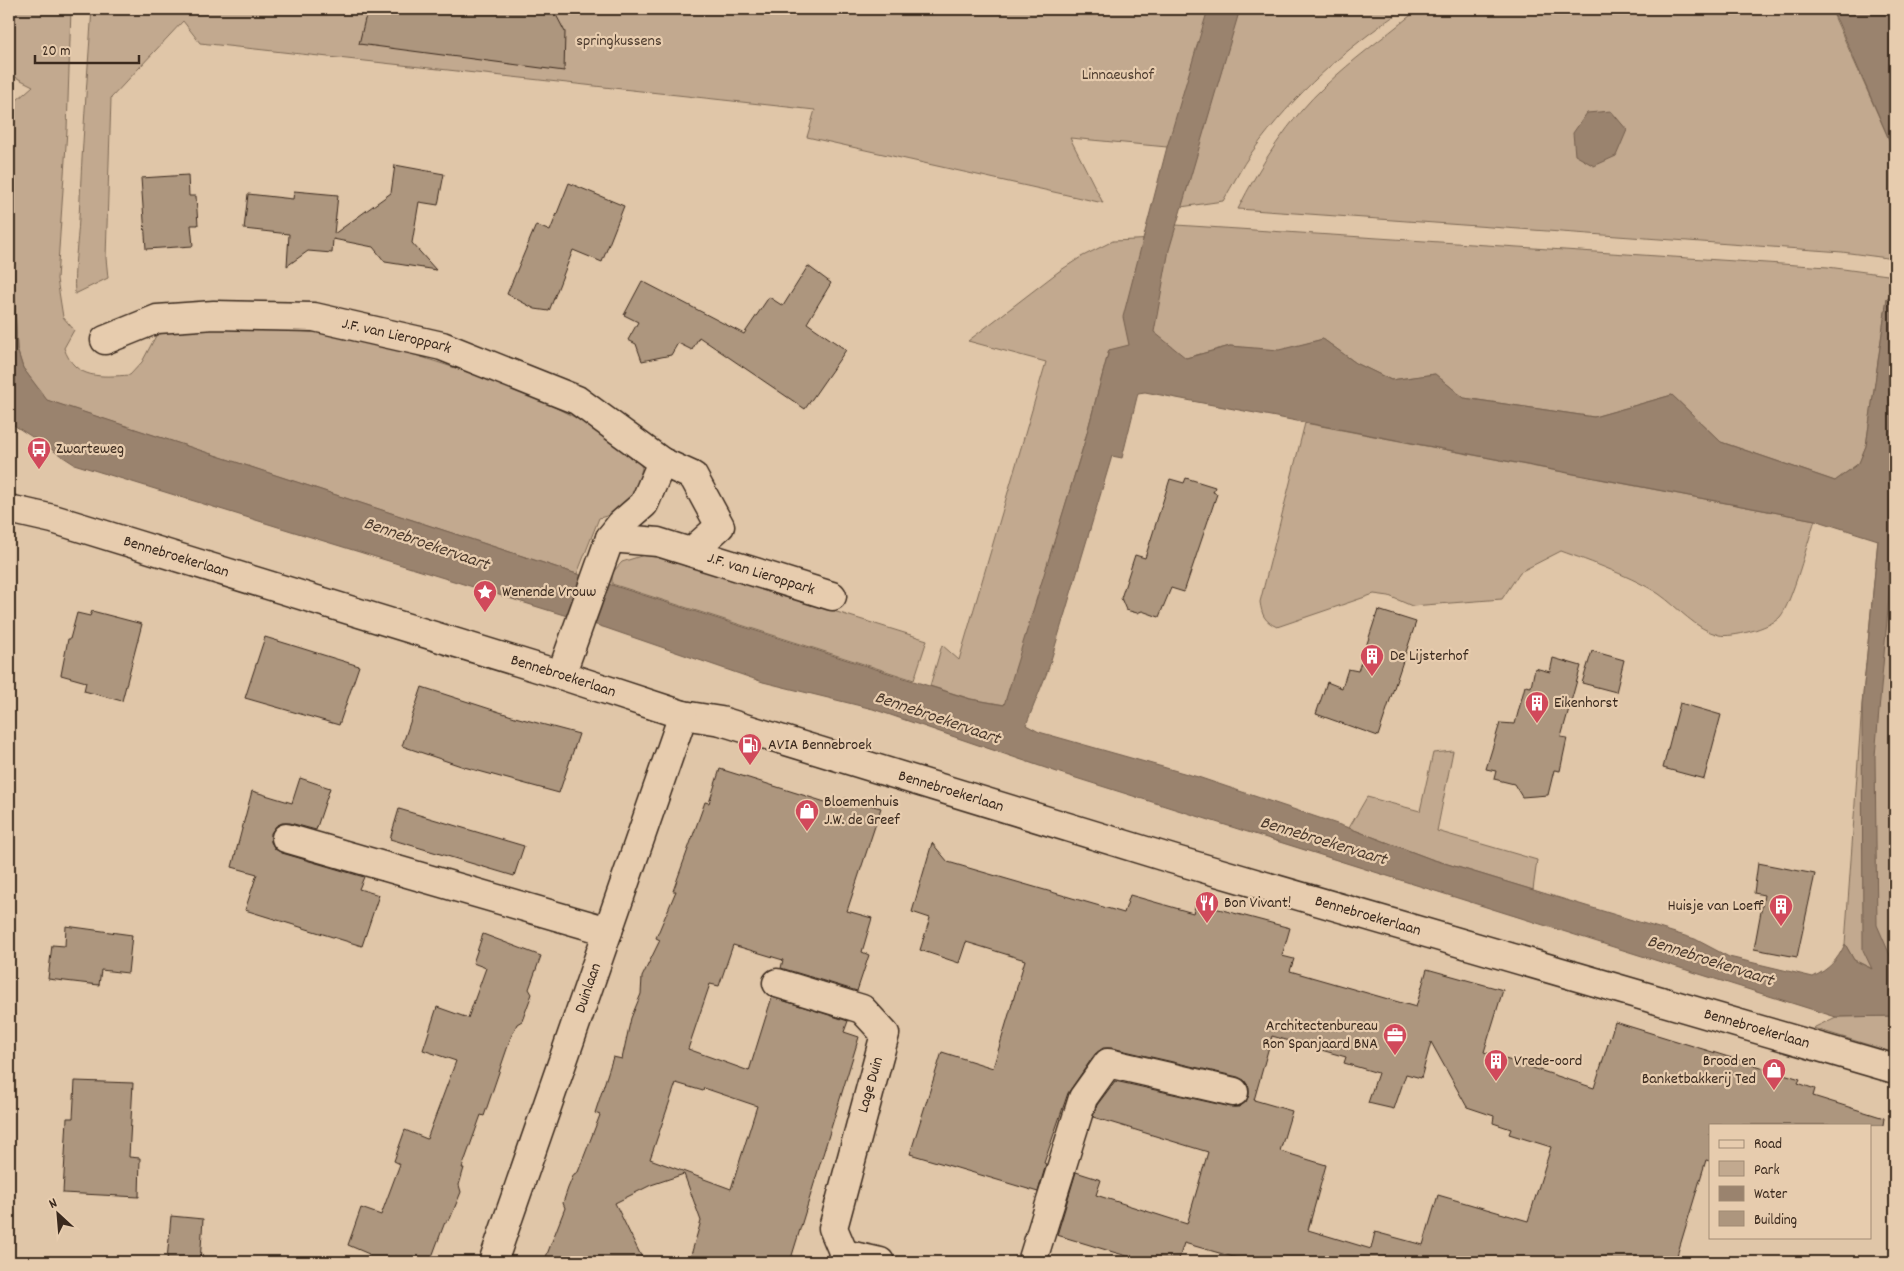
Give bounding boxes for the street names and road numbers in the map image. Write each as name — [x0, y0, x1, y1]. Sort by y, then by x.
street label: J.F. van Lieroppark — [340, 312, 455, 360]
street label: Bennebroekerlaan — [121, 530, 232, 584]
street label: J.F. van Lieroppark — [704, 546, 818, 601]
street label: Bennebroekerlaan — [508, 649, 619, 704]
street label: Bennebroekerlaan — [895, 764, 1007, 818]
street label: Bennebroekerlaan — [1312, 890, 1424, 942]
street label: Duinlaan — [569, 960, 608, 1016]
street label: Bennebroekerlaan — [1701, 1003, 1813, 1055]
street label: Lage Duin — [852, 1054, 890, 1116]

